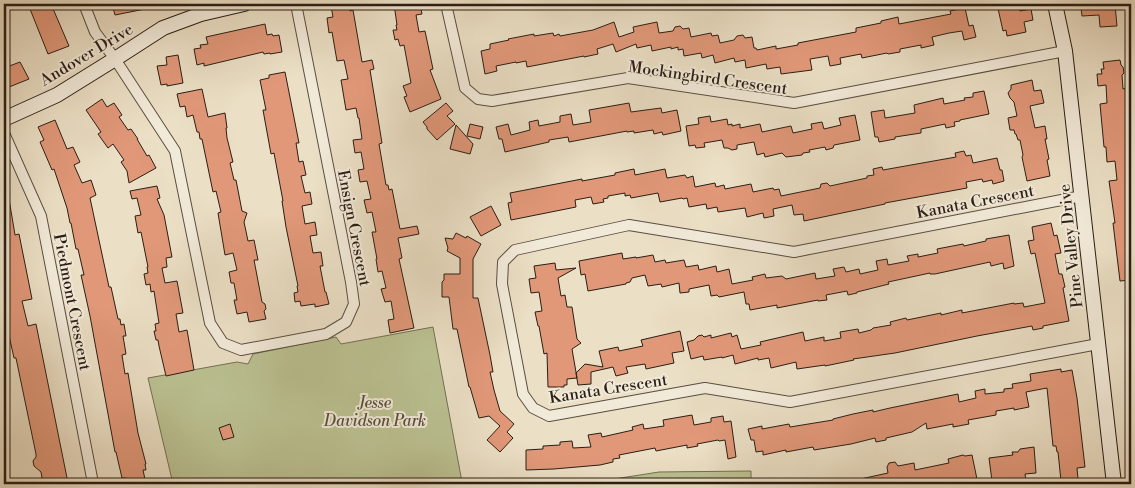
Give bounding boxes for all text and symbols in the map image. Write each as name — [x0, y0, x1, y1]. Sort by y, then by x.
street label: Andover Drive — [35, 19, 137, 91]
street label: Mockingbird Crescent — [627, 57, 789, 99]
street label: Ensign Crescent — [333, 168, 375, 288]
street label: Kanata Crescent — [915, 181, 1036, 223]
street label: Pine Valley Drive — [1055, 183, 1087, 309]
street label: Piedmont Crescent — [49, 232, 95, 373]
street label: Kanata Crescent — [548, 370, 669, 408]
park label: Jesse Davidson Park — [323, 393, 426, 431]

